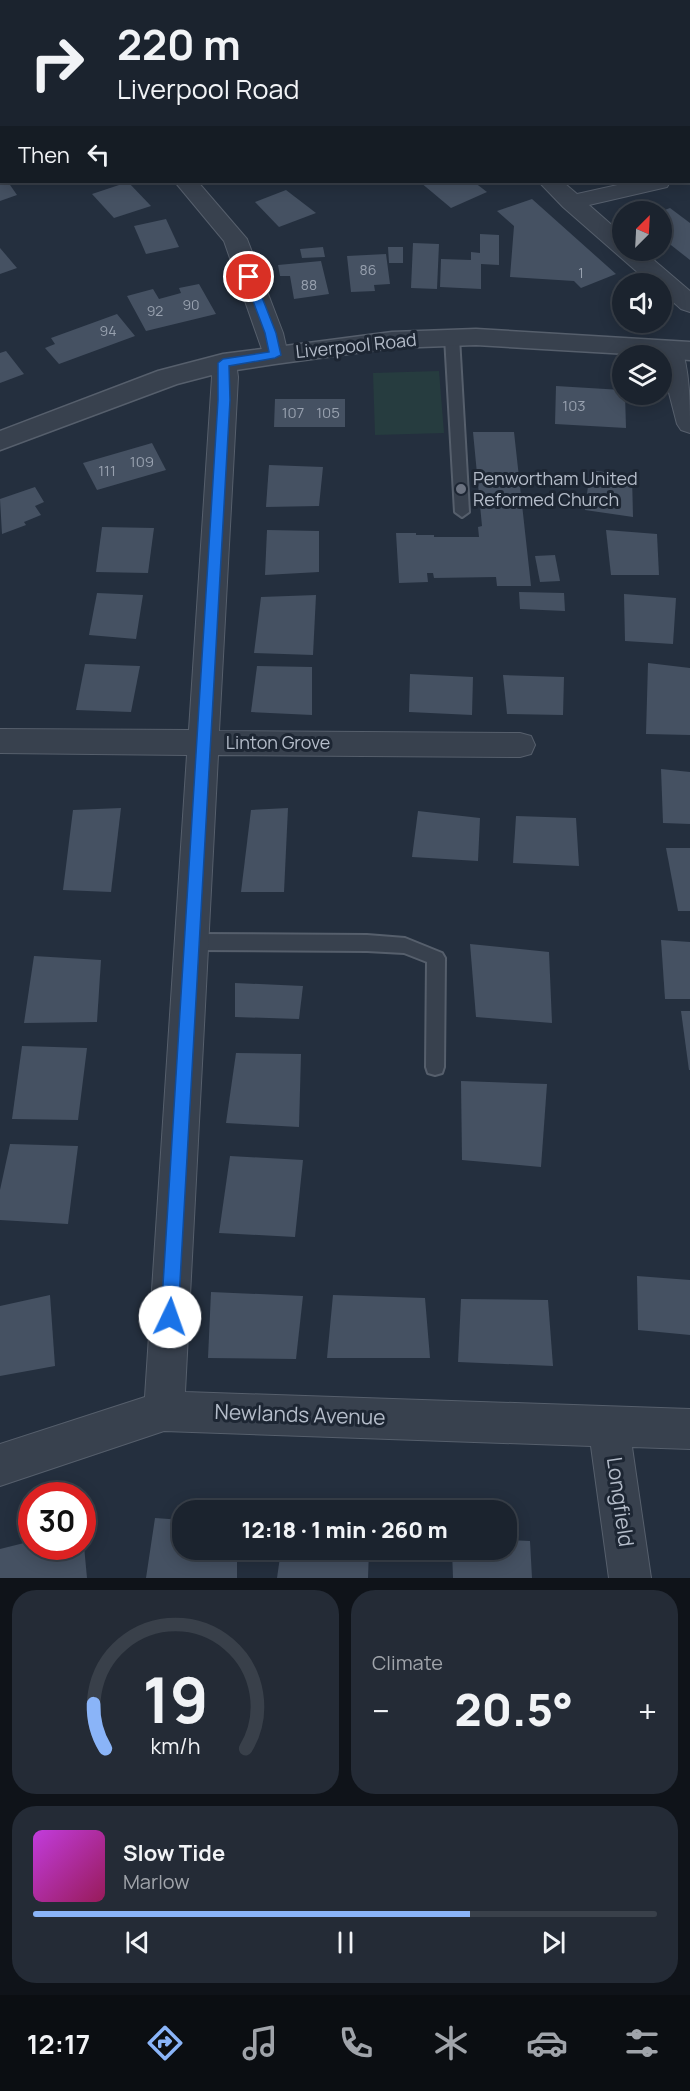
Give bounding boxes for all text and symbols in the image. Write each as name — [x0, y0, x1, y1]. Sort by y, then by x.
text: 220 m — [117, 15, 241, 73]
icon: right — [18, 24, 96, 102]
text: Liverpool Road — [117, 70, 299, 107]
icon: left — [82, 138, 115, 171]
text: Then — [18, 140, 70, 170]
north arrow — [612, 201, 672, 261]
map controls — [612, 201, 672, 405]
pin — [223, 251, 274, 302]
icon: arrive — [232, 260, 265, 293]
house number: 86 — [360, 260, 376, 279]
house number: 1 — [578, 263, 584, 282]
button: sound — [612, 273, 672, 333]
house number: 88 — [301, 275, 317, 294]
house number: 90 — [182, 295, 200, 314]
house number: 92 — [147, 301, 163, 320]
house number: 94 — [100, 321, 116, 340]
street label: Liverpool Road — [294, 327, 418, 363]
button: layers — [612, 345, 672, 405]
house number: 103 — [562, 395, 586, 416]
house number: 107 — [282, 402, 304, 423]
house number: 105 — [316, 402, 340, 423]
house number: 109 — [130, 451, 154, 472]
house number: 111 — [98, 460, 116, 481]
place label: Penwortham United Reformed Church — [473, 466, 638, 511]
marker: Penwortham United Reformed Church — [454, 482, 468, 496]
street label: Linton Grove — [226, 730, 330, 754]
position arrow — [138, 1285, 202, 1349]
street label: Newlands Avenue — [214, 1397, 386, 1431]
street label: Longfield — [601, 1455, 641, 1549]
speed limit sign: 30 — [18, 1482, 96, 1560]
text: 12:18 · 1 min · 260 m — [241, 1515, 448, 1545]
text: Climate — [372, 1649, 443, 1676]
text: 19 — [142, 1656, 209, 1742]
text: 20.5° — [455, 1678, 573, 1740]
text: − — [372, 1688, 390, 1733]
text: + — [638, 1688, 657, 1733]
text: km/h — [151, 1731, 200, 1760]
text: Slow Tide — [123, 1838, 225, 1868]
text: Marlow — [123, 1868, 190, 1895]
icon: previous — [121, 1926, 154, 1959]
icon: pause — [329, 1926, 362, 1959]
icon: next — [537, 1926, 570, 1959]
icon: directions — [144, 2022, 186, 2064]
icon: music — [239, 2022, 281, 2064]
icon: phone — [335, 2022, 377, 2064]
icon: climate — [430, 2022, 472, 2064]
icon: car — [526, 2022, 568, 2064]
icon: filters — [621, 2022, 663, 2064]
text: 12:17 — [27, 2025, 90, 2062]

